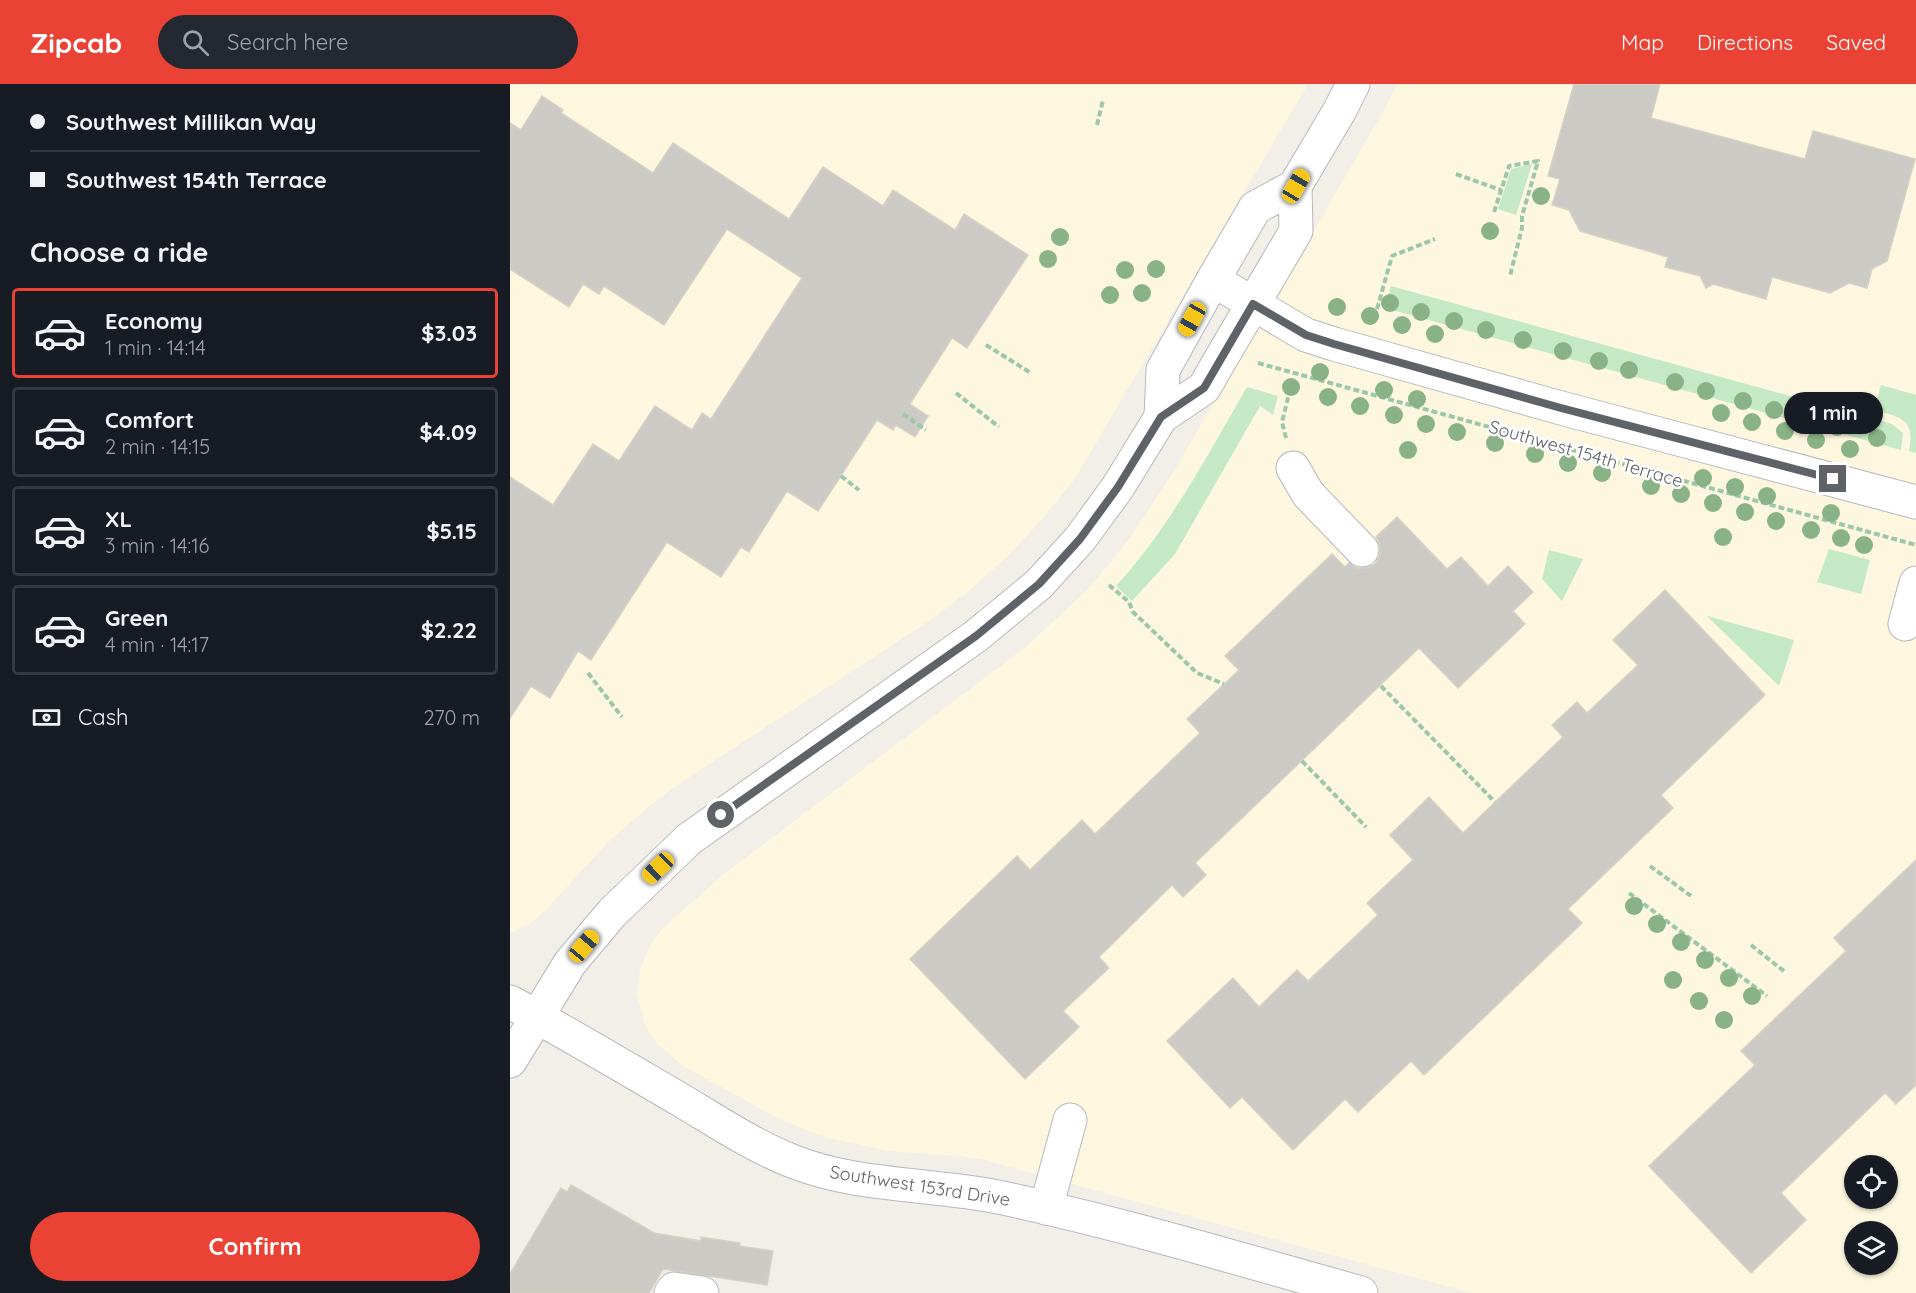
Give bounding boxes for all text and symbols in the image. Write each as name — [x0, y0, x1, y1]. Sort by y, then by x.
search box — [158, 15, 578, 69]
text: Zipcab — [30, 25, 122, 60]
icon: search — [179, 26, 212, 59]
text: Search here — [227, 28, 349, 56]
text: Map — [1621, 29, 1664, 55]
text: Directions — [1697, 29, 1793, 55]
text: Saved — [1826, 29, 1886, 55]
text: Southwest Millikan Way — [66, 108, 316, 136]
text: Southwest 154th Terrace — [66, 166, 327, 194]
car — [1279, 166, 1313, 206]
text: Choose a ride — [30, 235, 208, 269]
car — [1175, 299, 1209, 339]
icon: car — [33, 306, 87, 360]
text: Economy — [105, 307, 203, 335]
text: $3.03 — [421, 319, 477, 347]
text: 1 min · 14:14 — [105, 335, 206, 360]
callout: 1 min — [1784, 392, 1882, 434]
text: 1 min — [1809, 400, 1858, 425]
icon: car — [33, 405, 87, 459]
text: Comfort — [105, 406, 194, 434]
street label: Southwest 154th Terrace — [1486, 415, 1686, 492]
text: $4.09 — [419, 418, 477, 446]
text: 2 min · 14:15 — [105, 434, 210, 459]
route end — [1819, 465, 1846, 492]
icon: car — [33, 504, 87, 558]
text: XL — [105, 505, 132, 533]
text: $5.15 — [426, 517, 477, 545]
text: 3 min · 14:16 — [105, 533, 209, 558]
icon: car — [33, 603, 87, 657]
text: Green — [105, 604, 168, 632]
text: $2.22 — [421, 616, 477, 644]
text: 4 min · 14:17 — [105, 632, 209, 657]
icon: cash — [30, 701, 63, 734]
text: Cash — [78, 703, 129, 731]
text: 270 m — [423, 705, 480, 730]
route start — [707, 801, 734, 828]
car — [639, 849, 677, 887]
car — [566, 926, 602, 966]
map controls — [1844, 1155, 1898, 1275]
button: locate — [1844, 1155, 1898, 1209]
street label: Southwest 153rd Drive — [828, 1160, 1012, 1211]
button: Confirm — [30, 1212, 480, 1281]
button: layers — [1844, 1221, 1898, 1275]

